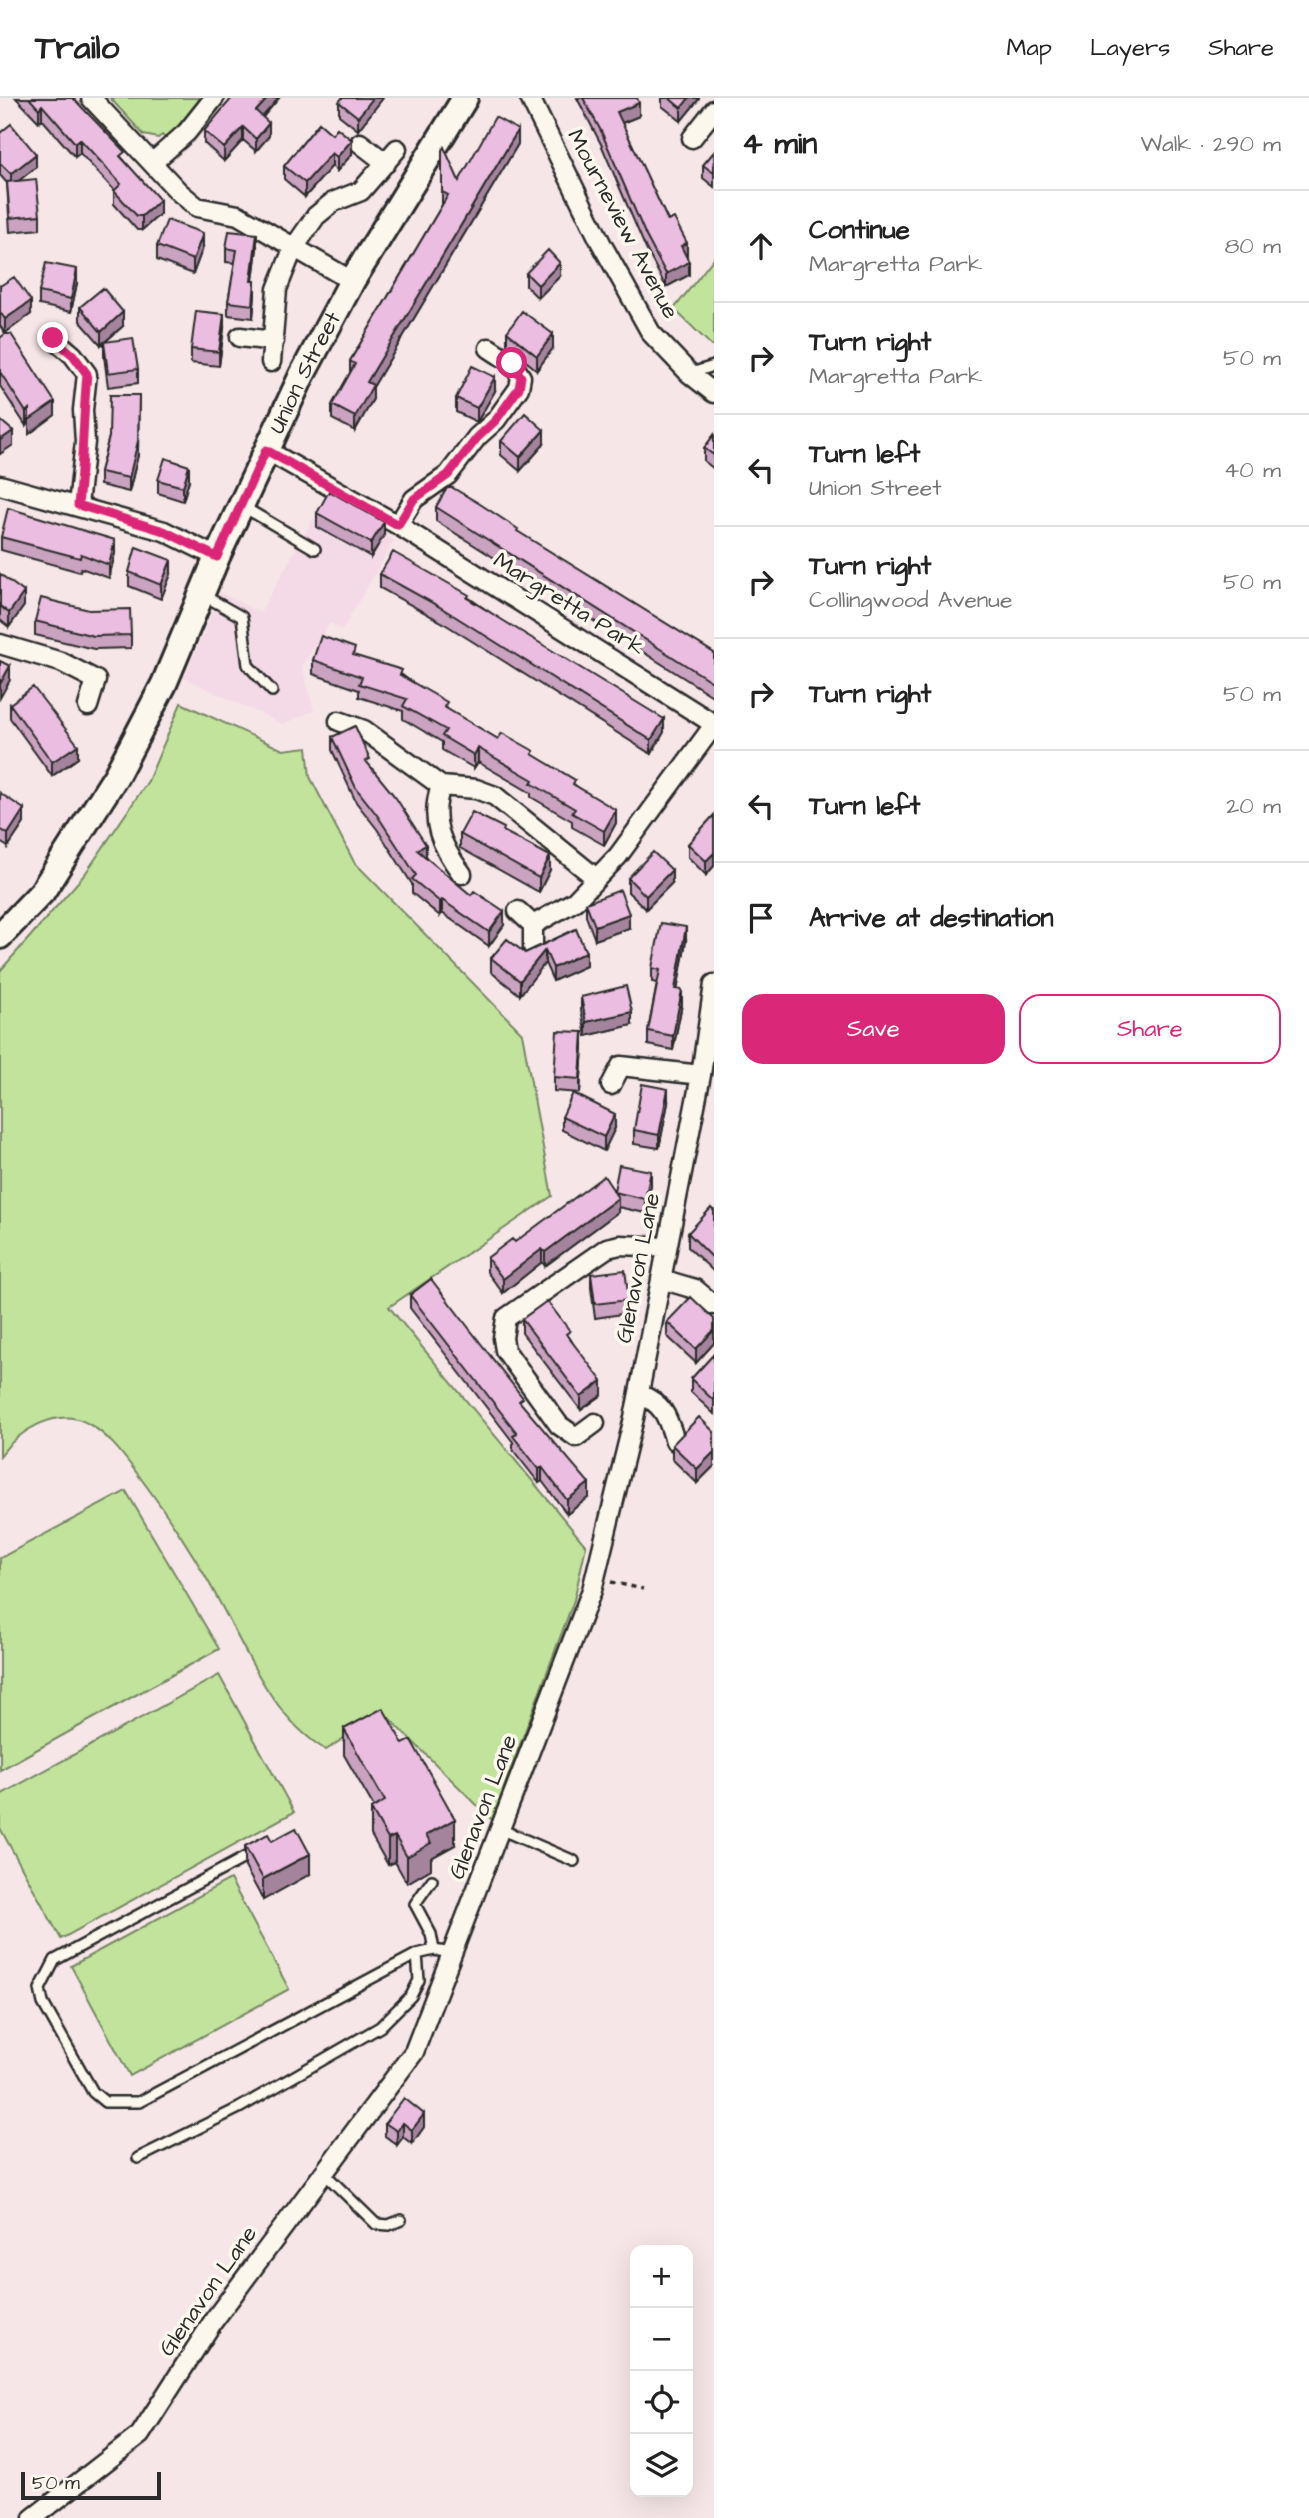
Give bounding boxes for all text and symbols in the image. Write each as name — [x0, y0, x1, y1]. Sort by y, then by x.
text: Trailo — [35, 25, 119, 71]
text: Map — [1007, 31, 1052, 65]
text: Layers — [1090, 31, 1170, 65]
text: Share — [1208, 31, 1274, 65]
street label: Mourneview Avenue — [559, 123, 687, 325]
text: 4 min — [742, 123, 817, 165]
text: Walk · 290 m — [1140, 128, 1281, 160]
text: Continue — [809, 212, 910, 248]
icon: ahead — [742, 227, 780, 265]
text: 80 m — [1224, 230, 1281, 262]
text: Margretta Park — [809, 248, 982, 280]
street label: Union Street — [261, 305, 349, 439]
route end — [37, 322, 68, 353]
text: Turn right — [809, 324, 931, 360]
icon: right — [742, 339, 780, 377]
text: 50 m — [1223, 342, 1281, 374]
route start — [496, 347, 527, 378]
text: Margretta Park — [809, 360, 982, 392]
text: Turn left — [809, 436, 920, 472]
icon: left — [742, 451, 780, 489]
text: 40 m — [1224, 454, 1281, 486]
text: Union Street — [809, 472, 942, 504]
street label: Margretta Park — [487, 545, 651, 664]
text: Turn right — [809, 548, 931, 584]
icon: right — [742, 563, 780, 601]
text: 50 m — [1223, 566, 1281, 598]
text: Collingwood Avenue — [809, 584, 1013, 616]
icon: right — [742, 675, 780, 713]
text: Turn right — [809, 676, 931, 712]
text: 50 m — [1223, 678, 1281, 710]
icon: left — [742, 787, 780, 825]
text: Turn left — [809, 788, 920, 824]
text: 20 m — [1226, 790, 1281, 822]
icon: arrive — [742, 899, 780, 937]
text: Arrive at destination — [809, 900, 1054, 936]
button: Save — [742, 994, 1005, 1064]
button: Share — [1019, 994, 1281, 1064]
street label: Glenavon Lane — [608, 1190, 668, 1346]
street label: Glenavon Lane — [441, 1730, 525, 1884]
street label: Glenavon Lane — [151, 2219, 265, 2363]
map controls — [630, 2245, 693, 2497]
button: + — [630, 2245, 693, 2308]
button: − — [630, 2308, 693, 2371]
button: locate — [630, 2371, 693, 2434]
button: layers — [630, 2434, 693, 2497]
scale bar — [21, 2469, 161, 2501]
text: 50 m — [32, 2470, 80, 2497]

